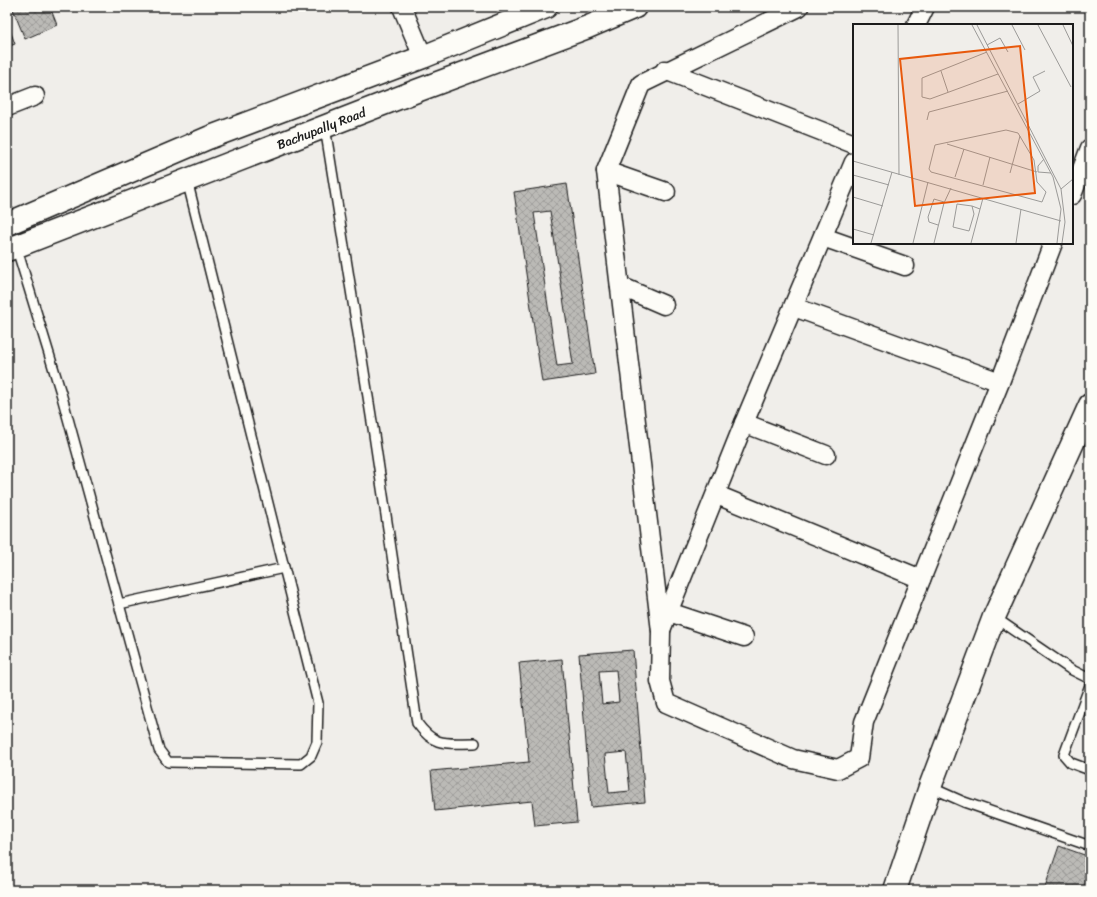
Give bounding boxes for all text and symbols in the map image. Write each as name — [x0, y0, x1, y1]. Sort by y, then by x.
inset map — [853, 24, 1073, 244]
street label: Bachupally Road — [273, 101, 370, 156]

